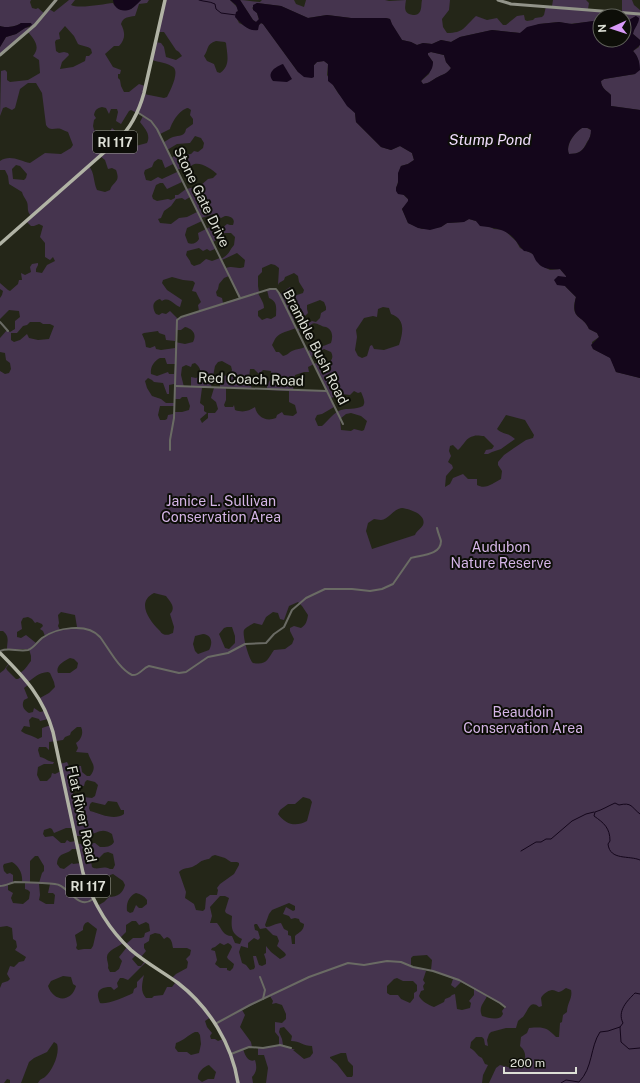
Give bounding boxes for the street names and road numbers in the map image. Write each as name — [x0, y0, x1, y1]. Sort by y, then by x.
road number: RI 117 — [93, 131, 137, 153]
street label: Stone Gate Drive — [171, 144, 233, 250]
street label: Bramble Bush Road — [280, 287, 352, 407]
street label: Red Coach Road — [198, 369, 304, 389]
street label: Flat River Road — [64, 764, 100, 864]
road number: RI 117 — [66, 875, 110, 897]

